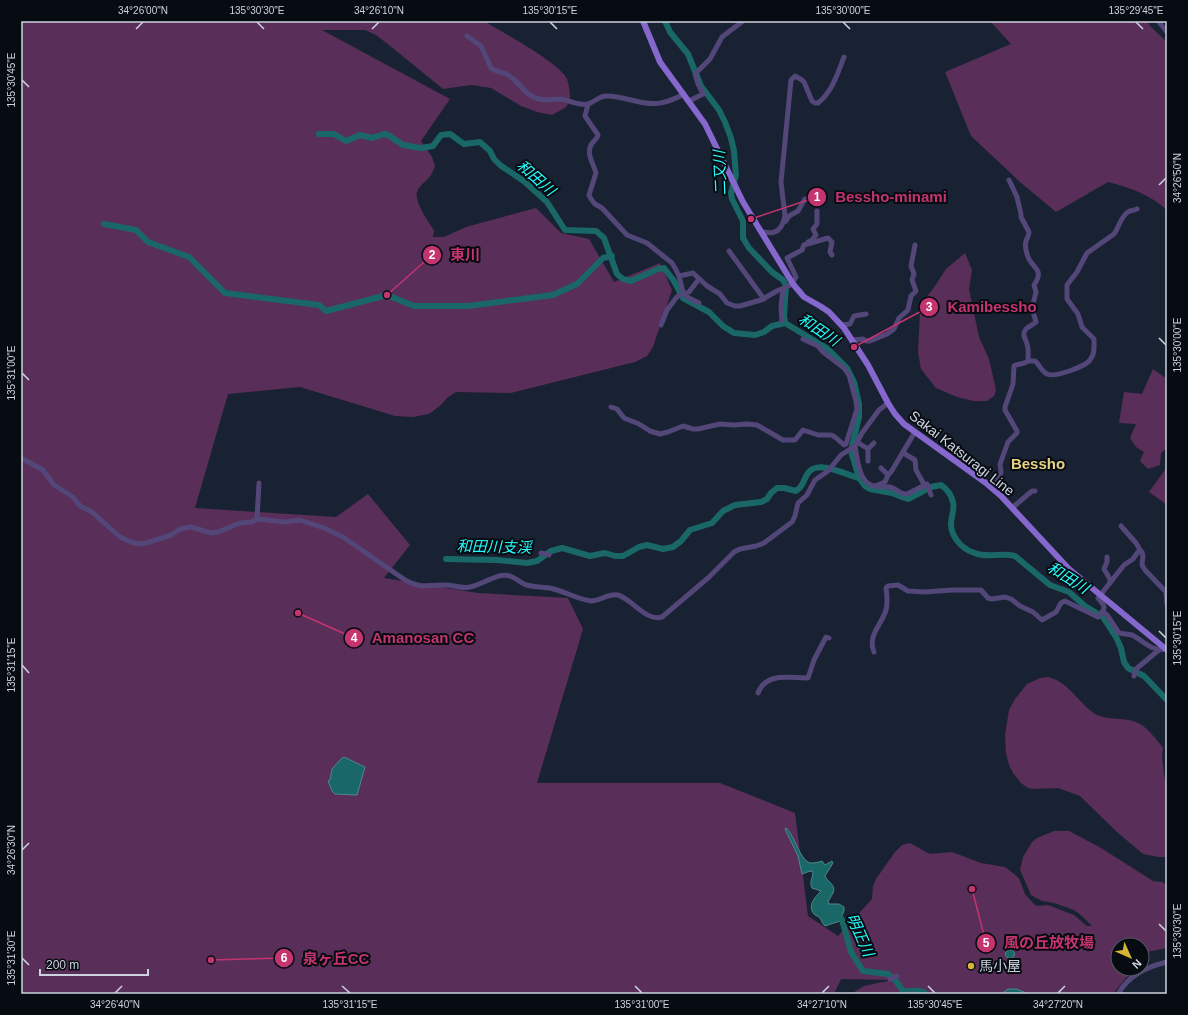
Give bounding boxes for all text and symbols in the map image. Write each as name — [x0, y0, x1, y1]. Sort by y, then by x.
text: 34°26'00"N — [118, 5, 168, 16]
text: 135°30'30"E — [229, 5, 285, 16]
text: 34°26'10"N — [354, 5, 404, 16]
text: 135°30'15"E — [522, 5, 578, 16]
text: 135°30'00"E — [815, 5, 871, 16]
text: 135°29'45"E — [1108, 5, 1164, 16]
text: 135°30'45"E — [6, 52, 17, 108]
water label: 二又川 — [710, 148, 729, 196]
text: 34°26'50"N — [1172, 153, 1183, 203]
water label: 和田川 — [514, 156, 560, 200]
callout: Bessho-minami — [807, 184, 955, 211]
text: Bessho-minami — [835, 188, 947, 205]
text: 1 — [814, 190, 821, 204]
callout: 東川 — [422, 242, 488, 269]
text: 東川 — [450, 246, 480, 263]
text: 2 — [429, 248, 436, 262]
callout: Kamibessho — [919, 293, 1044, 320]
text: Kamibessho — [947, 298, 1037, 315]
text: 3 — [926, 300, 933, 314]
water label: 和田川 — [796, 310, 844, 350]
text: 135°30'00"E — [1172, 317, 1183, 373]
text: 135°31'00"E — [6, 345, 17, 401]
street label: Sakai Katsuragi Line — [906, 407, 1018, 499]
district label: Bessho — [1011, 455, 1065, 472]
water label: 和田川支渓 — [456, 537, 534, 556]
water label: 和田川 — [1045, 558, 1094, 598]
text: 135°30'15"E — [1172, 610, 1183, 666]
callout: Amanosan CC — [344, 624, 482, 651]
text: Amanosan CC — [372, 629, 474, 646]
text: 4 — [351, 631, 358, 645]
text: 135°31'15"E — [6, 637, 17, 693]
text: 34°26'30"N — [6, 825, 17, 875]
text: 135°30'30"E — [1172, 903, 1183, 959]
water label: 明正川 — [844, 911, 878, 961]
text: 135°31'30"E — [6, 930, 17, 986]
callout: 風の丘放牧場 — [976, 930, 1102, 957]
text: 風の丘放牧場 — [1004, 934, 1094, 951]
text: 5 — [983, 936, 990, 950]
north arrow — [1110, 937, 1150, 977]
callout: 泉ヶ丘CC — [274, 945, 377, 972]
text: 泉ヶ丘CC — [303, 950, 369, 967]
scale bar — [40, 951, 148, 977]
text: 6 — [281, 951, 288, 965]
text: N — [1130, 957, 1144, 971]
text: 200 m — [46, 958, 79, 972]
place label: 馬小屋 — [979, 958, 1021, 974]
marker: 馬小屋 — [966, 961, 976, 971]
text: 34°26'40"N — [90, 999, 140, 1010]
text: 135°31'15"E — [322, 999, 378, 1010]
text: 135°31'00"E — [614, 999, 670, 1010]
text: 34°27'10"N — [797, 999, 847, 1010]
text: 135°30'45"E — [907, 999, 963, 1010]
text: 34°27'20"N — [1033, 999, 1083, 1010]

